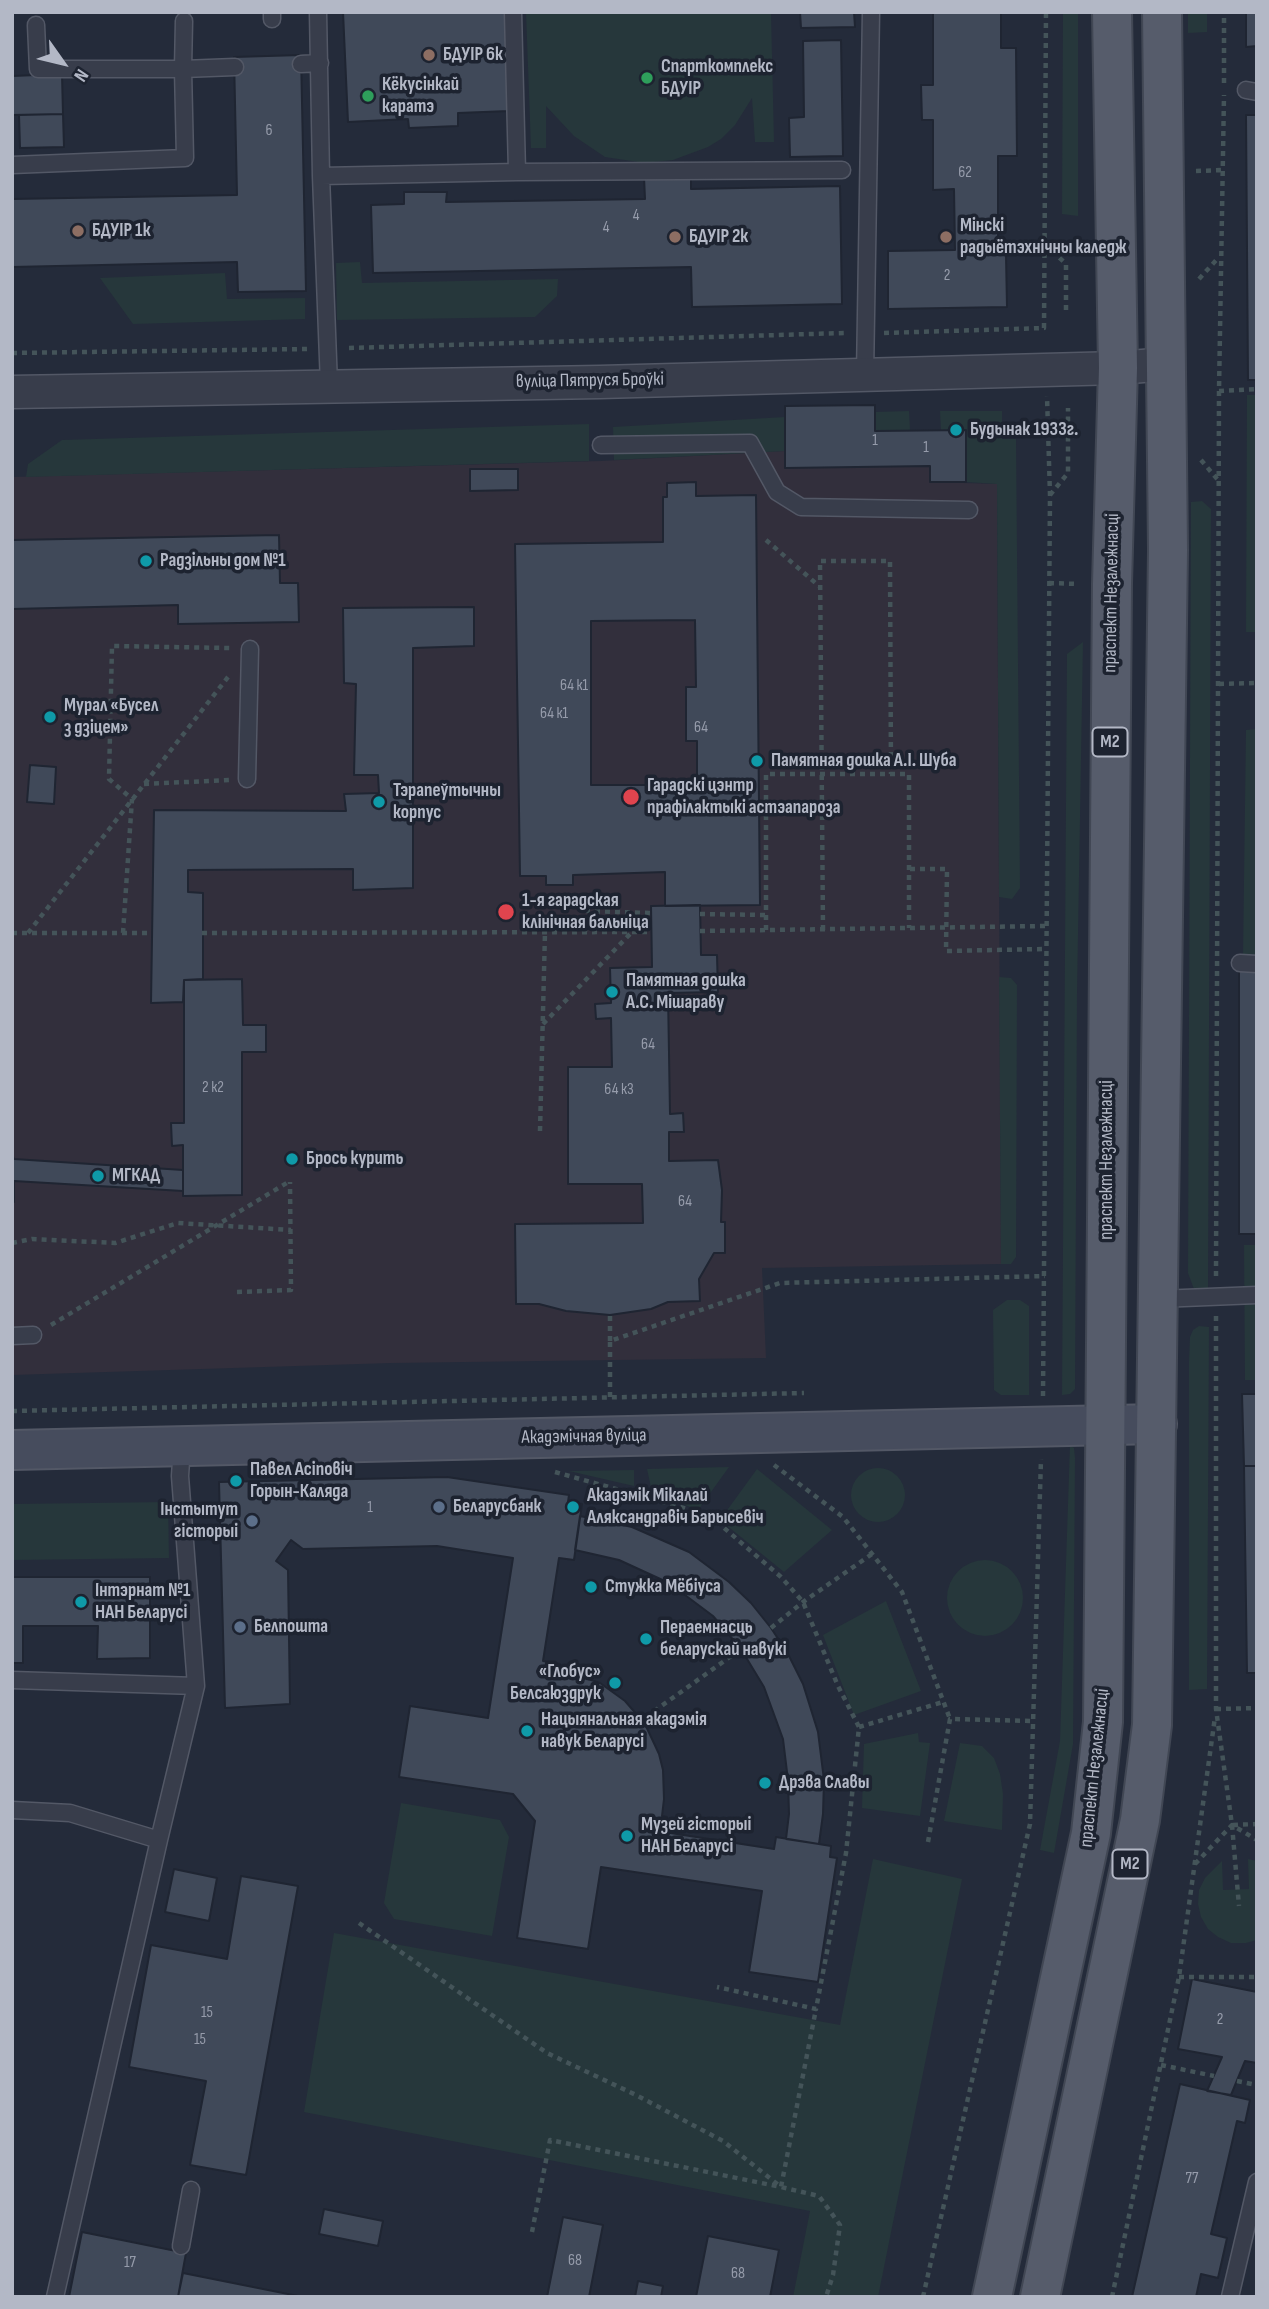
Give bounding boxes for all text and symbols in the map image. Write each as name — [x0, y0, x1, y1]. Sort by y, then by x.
north arrow — [28, 28, 98, 98]
place label: БДУІР 6к — [443, 44, 503, 66]
marker: БДУІР 6к — [421, 47, 437, 63]
place label: Спарткомплекс БДУІР — [661, 56, 773, 100]
text: N — [68, 64, 93, 86]
marker: Спарткомплекс БДУІР — [639, 70, 655, 86]
place label: Кёкусінкай каратэ — [382, 74, 459, 118]
marker: Кёкусінкай каратэ — [360, 88, 376, 104]
house number: 6 — [265, 121, 273, 141]
house number: 62 — [958, 163, 972, 183]
house number: 4 — [633, 206, 639, 226]
place label: Мінскі радыётэхнічны каледж — [960, 215, 1126, 259]
house number: 4 — [603, 218, 609, 238]
place label: БДУІР 1к — [92, 220, 151, 242]
marker: БДУІР 1к — [70, 223, 86, 239]
place label: БДУІР 2к — [689, 226, 748, 248]
marker: БДУІР 2к — [667, 229, 683, 245]
marker: Мінскі радыётэхнічны каледж — [938, 229, 954, 245]
house number: 2 — [944, 266, 950, 286]
street label: вуліца Пятруся Броўкі — [516, 368, 664, 394]
place label: Будынак 1933г. — [970, 419, 1078, 441]
marker: Будынак 1933г. — [948, 422, 964, 438]
house number: 1 — [872, 431, 878, 451]
house number: 1 — [923, 438, 929, 458]
street label: праспект Незалежнасці — [1099, 513, 1125, 673]
place label: Радзільны дом №1 — [160, 550, 286, 572]
marker: Радзільны дом №1 — [138, 553, 154, 569]
house number: 64 к1 — [560, 676, 588, 696]
place label: Мурал «Бусел з дзіцем» — [64, 695, 158, 739]
house number: 64 к1 — [540, 704, 568, 724]
marker: Мурал «Бусел з дзіцем» — [42, 709, 58, 725]
house number: 64 — [694, 718, 708, 738]
road number: М2 — [1092, 728, 1128, 756]
place label: Памятная дошка А.І. Шуба — [771, 750, 956, 772]
marker: Памятная дошка А.І. Шуба — [749, 753, 765, 769]
place label: Гарадскі цэнтр прафілактыкі астэапароза — [647, 775, 841, 819]
place label: Тэрапеўтычны корпус — [393, 780, 501, 824]
marker: Гарадскі цэнтр прафілактыкі астэапароза — [621, 787, 641, 807]
marker: Тэрапеўтычны корпус — [371, 794, 387, 810]
place label: 1-я гарадская клінічная бальніца — [522, 890, 649, 934]
marker: 1-я гарадская клінічная бальніца — [496, 902, 516, 922]
place label: Памятная дошка А.С. Мішараву — [626, 970, 746, 1014]
marker: Памятная дошка А.С. Мішараву — [604, 984, 620, 1000]
house number: 64 — [641, 1035, 655, 1055]
house number: 2 к2 — [202, 1078, 224, 1098]
house number: 64 к3 — [604, 1080, 634, 1100]
street label: праспект Незалежнасці — [1096, 1080, 1118, 1240]
place label: Брось курить — [306, 1148, 403, 1170]
marker: Брось курить — [284, 1151, 300, 1167]
place label: МГКАД — [112, 1165, 160, 1187]
marker: МГКАД — [90, 1168, 106, 1184]
house number: 64 — [678, 1192, 692, 1212]
street label: Акадэмічная вуліца — [521, 1425, 647, 1449]
place label: Павел Асіповіч Горын-Каляда — [250, 1459, 353, 1503]
marker: Павел Асіповіч Горын-Каляда — [228, 1473, 244, 1489]
place label: Акадэмік Мікалай Аляксандравіч Барысевіч — [587, 1485, 764, 1529]
place label: Беларусбанк — [453, 1496, 542, 1518]
house number: 1 — [367, 1498, 373, 1518]
place label: Інстытут гісторыі — [160, 1499, 238, 1543]
marker: Беларусбанк — [431, 1499, 447, 1515]
marker: Акадэмік Мікалай Аляксандравіч Барысевіч — [565, 1499, 581, 1515]
marker: Інстытут гісторыі — [244, 1513, 260, 1529]
place label: Стужка Мёбіуса — [605, 1576, 721, 1598]
marker: Стужка Мёбіуса — [583, 1579, 599, 1595]
place label: Інтэрнат №1 НАН Беларусі — [95, 1580, 190, 1624]
marker: Інтэрнат №1 НАН Беларусі — [73, 1594, 89, 1610]
place label: Белпошта — [254, 1616, 328, 1638]
place label: Пераемнасць беларускай навукі — [660, 1617, 787, 1661]
marker: Белпошта — [232, 1619, 248, 1635]
marker: Пераемнасць беларускай навукі — [638, 1631, 654, 1647]
place label: «Глобус» Белсаюздрук — [510, 1661, 601, 1705]
marker: «Глобус» Белсаюздрук — [607, 1675, 623, 1691]
street label: праспект Незалежнасці — [1075, 1688, 1115, 1848]
place label: Нацыянальная акадэмія навук Беларусі — [541, 1709, 707, 1753]
marker: Нацыянальная акадэмія навук Беларусі — [519, 1723, 535, 1739]
place label: Дрэва Славы — [779, 1772, 869, 1794]
marker: Дрэва Славы — [757, 1775, 773, 1791]
place label: Музей гісторыі НАН Беларусі — [641, 1814, 751, 1858]
marker: Музей гісторыі НАН Беларусі — [619, 1828, 635, 1844]
road number: М2 — [1112, 1850, 1148, 1878]
house number: 15 — [201, 2003, 213, 2023]
house number: 2 — [1217, 2010, 1223, 2030]
house number: 15 — [194, 2030, 206, 2050]
house number: 77 — [1186, 2169, 1198, 2189]
house number: 68 — [568, 2251, 582, 2271]
house number: 17 — [124, 2253, 136, 2273]
house number: 68 — [731, 2264, 745, 2284]

